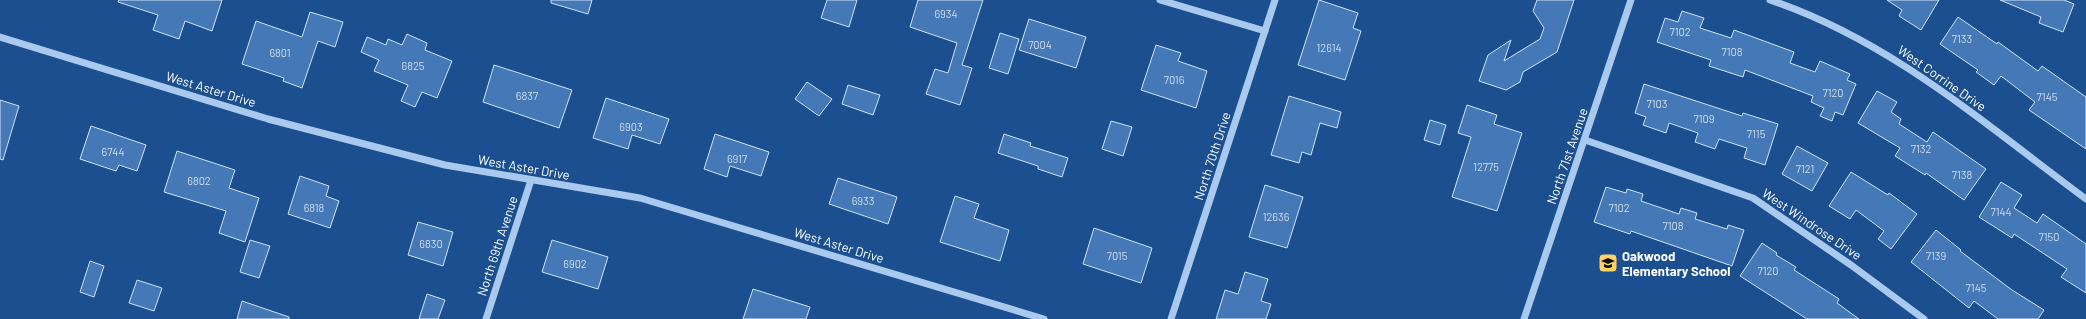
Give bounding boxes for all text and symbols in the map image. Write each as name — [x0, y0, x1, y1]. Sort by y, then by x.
house number: 6934 — [934, 7, 958, 20]
house number: 7102 — [1669, 25, 1691, 38]
house number: 7133 — [1952, 32, 1972, 45]
house number: 7004 — [1028, 38, 1052, 51]
house number: 12614 — [1316, 41, 1342, 54]
street label: West Corrine Drive — [1895, 42, 1989, 115]
house number: 7108 — [1721, 45, 1743, 58]
house number: 6801 — [269, 46, 291, 59]
house number: 6825 — [402, 59, 425, 72]
street label: West Aster Drive — [164, 68, 258, 110]
house number: 7016 — [1164, 73, 1185, 86]
house number: 7120 — [1822, 86, 1844, 99]
house number: 6837 — [516, 89, 538, 102]
house number: 7145 — [2037, 90, 2058, 103]
house number: 7103 — [1647, 97, 1667, 110]
street label: North 71st Avenue — [1543, 106, 1591, 206]
street label: North 70th Drive — [1190, 110, 1234, 202]
house number: 7109 — [1693, 112, 1715, 125]
house number: 6903 — [619, 120, 643, 133]
house number: 7115 — [1747, 127, 1766, 140]
house number: 7132 — [1911, 142, 1931, 155]
house number: 6744 — [102, 145, 125, 158]
street label: West Aster Drive — [477, 151, 571, 183]
house number: 6917 — [727, 152, 747, 165]
house number: 12775 — [1473, 160, 1499, 173]
house number: 7121 — [1796, 162, 1814, 175]
house number: 7138 — [1952, 168, 1973, 181]
house number: 6802 — [187, 174, 211, 187]
street label: West Windrose Drive — [1759, 185, 1865, 263]
street label: North 69th Avenue — [473, 194, 521, 298]
house number: 6933 — [852, 194, 874, 207]
house number: 6818 — [304, 201, 325, 214]
house number: 7102 — [1608, 201, 1630, 214]
house number: 7144 — [1990, 205, 2012, 218]
house number: 12636 — [1263, 210, 1290, 223]
house number: 7108 — [1662, 219, 1684, 232]
street label: West Aster Drive — [792, 224, 886, 266]
house number: 7150 — [2039, 230, 2059, 243]
house number: 6830 — [419, 237, 443, 250]
place label: Oakwood Elementary School — [1622, 248, 1730, 279]
house number: 7015 — [1107, 249, 1128, 262]
house number: 7139 — [1926, 249, 1947, 262]
school or university icon: Oakwood Elementary School — [1597, 252, 1619, 274]
house number: 6902 — [563, 257, 587, 270]
house number: 7120 — [1757, 264, 1779, 277]
house number: 7145 — [1966, 281, 1987, 294]

